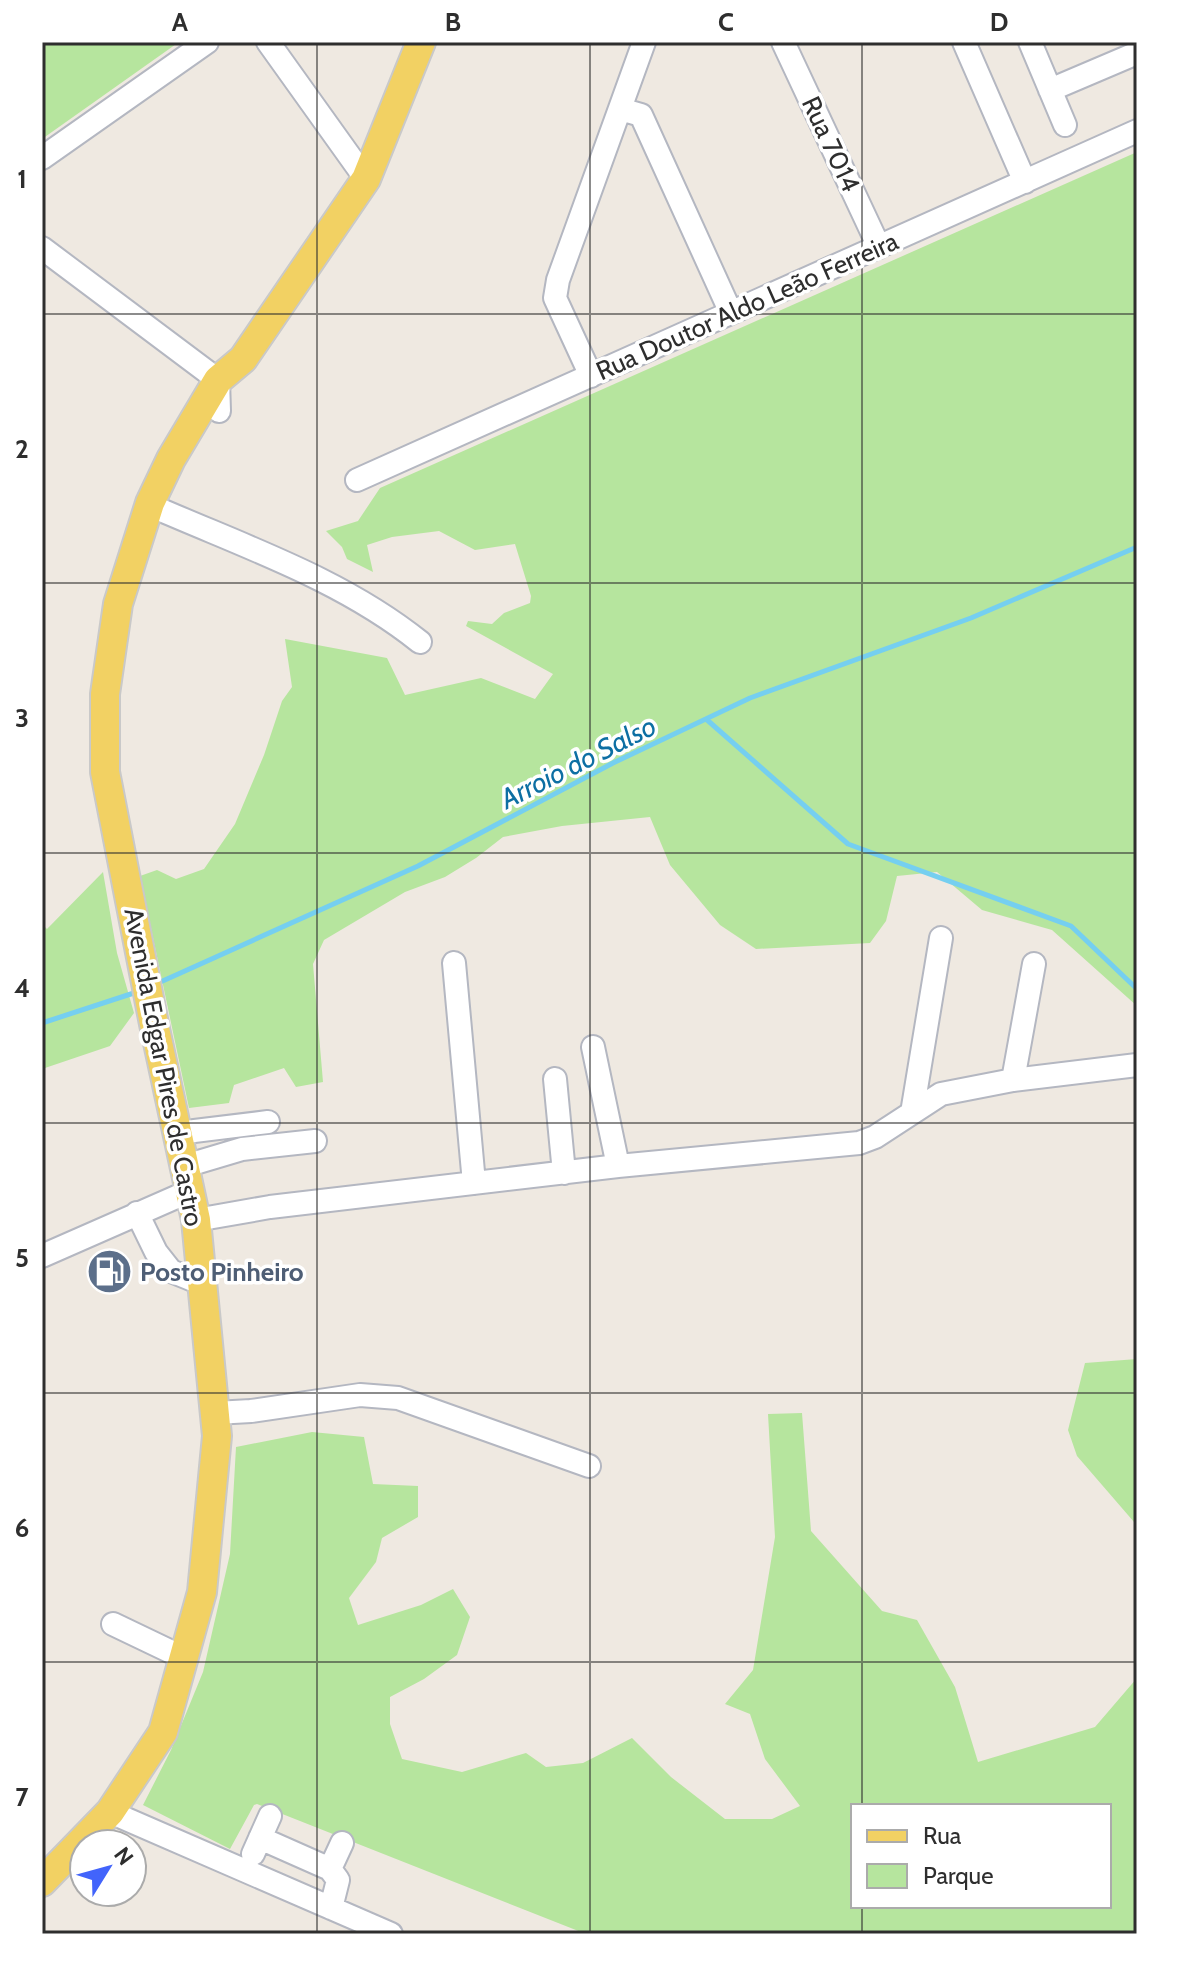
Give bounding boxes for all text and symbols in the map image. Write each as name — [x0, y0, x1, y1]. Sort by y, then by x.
text: A — [172, 6, 189, 38]
text: B — [445, 6, 461, 38]
text: C — [718, 6, 734, 38]
text: D — [990, 6, 1008, 38]
street label: Rua 7014 — [795, 91, 867, 197]
text: 1 — [17, 163, 27, 195]
street label: Rua Doutor Aldo Leão Ferreira — [591, 225, 904, 387]
text: 2 — [15, 433, 29, 465]
text: 3 — [15, 702, 29, 734]
water label: Arroio do Salso — [493, 708, 661, 817]
street label: Avenida Edgar Pires de Castro — [117, 905, 211, 1229]
text: 4 — [14, 972, 30, 1004]
text: 5 — [15, 1242, 29, 1274]
fuel station icon: Posto Pinheiro — [85, 1248, 133, 1296]
place label: Posto Pinheiro — [140, 1256, 304, 1288]
text: 6 — [15, 1512, 29, 1544]
text: 7 — [15, 1781, 29, 1813]
legend — [851, 1804, 1111, 1908]
text: Rua — [923, 1821, 962, 1850]
north arrow — [68, 1828, 148, 1908]
text: N — [108, 1842, 139, 1871]
text: Parque — [923, 1861, 993, 1890]

